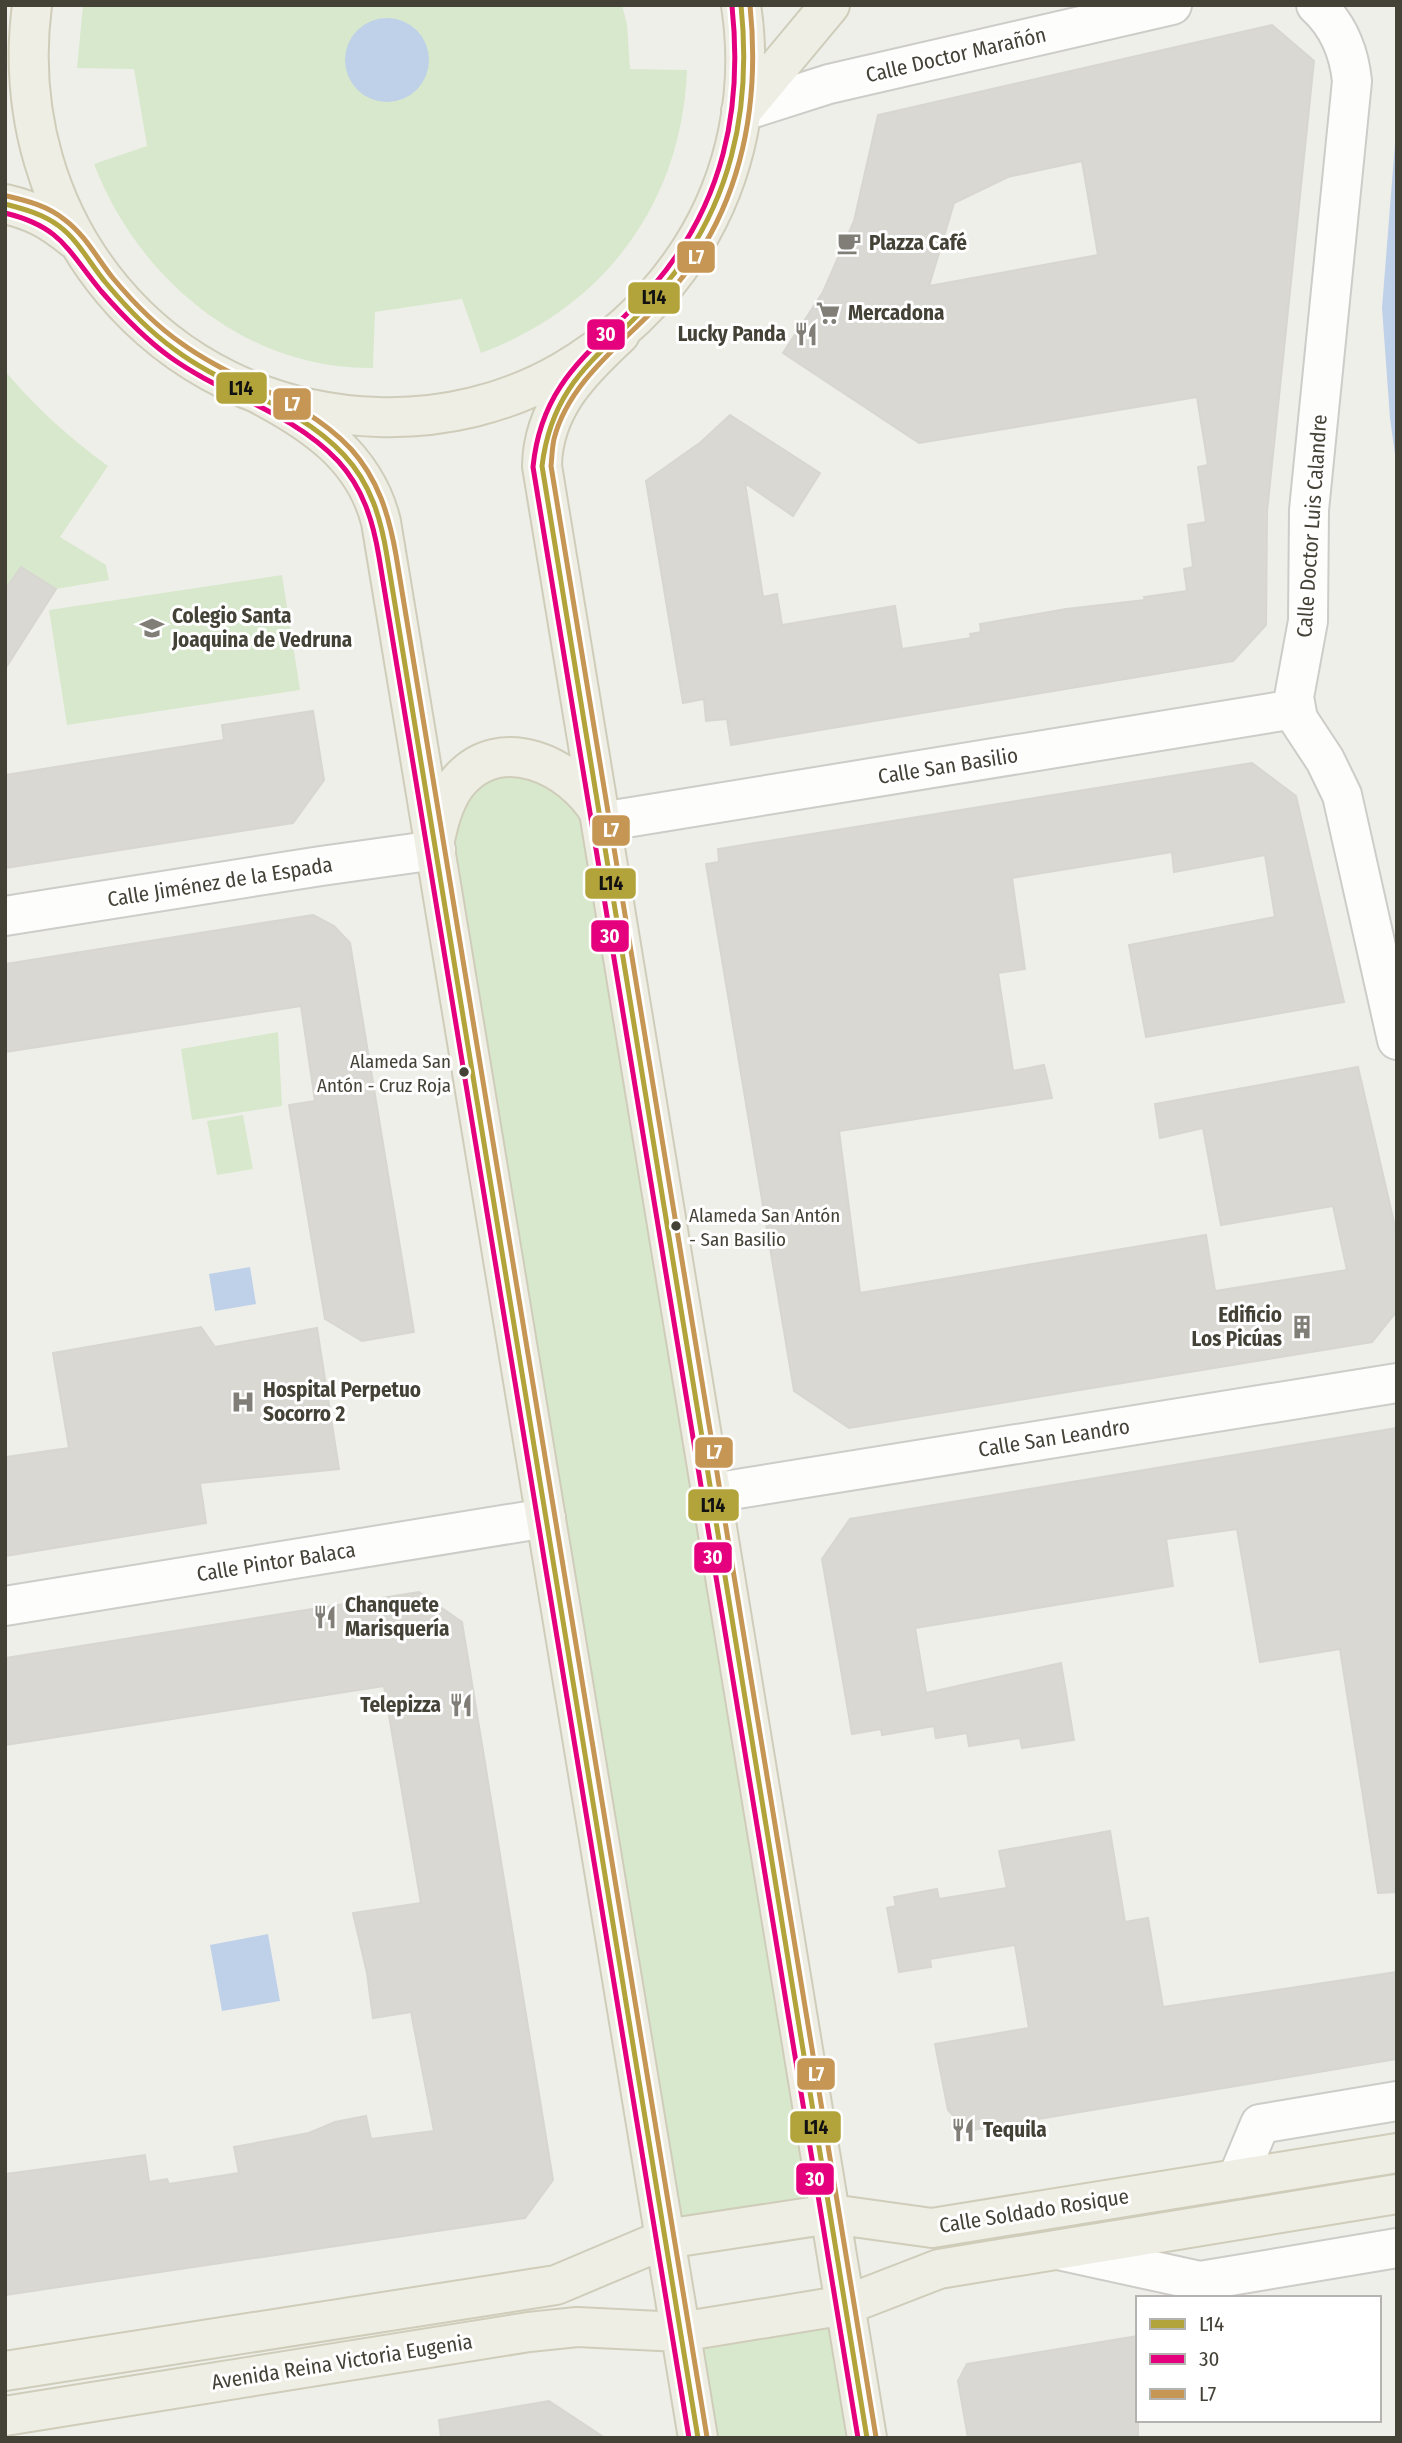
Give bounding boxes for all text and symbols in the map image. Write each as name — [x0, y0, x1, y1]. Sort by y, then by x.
street label: Calle Doctor Marañón — [863, 22, 1049, 88]
cafe icon: Plazza Café — [835, 229, 863, 257]
place label: Plazza Café — [869, 230, 967, 256]
line badge: L7 — [676, 240, 716, 274]
text: L7 — [688, 246, 704, 269]
line badge: L14 — [627, 281, 681, 315]
text: L14 — [642, 286, 666, 309]
supermarket icon: Mercadona — [814, 299, 842, 327]
place label: Mercadona — [848, 300, 944, 326]
line badge: 30 — [586, 318, 626, 351]
restaurant icon: Lucky Panda — [792, 320, 820, 348]
place label: Lucky Panda — [678, 321, 786, 347]
text: 30 — [595, 323, 616, 346]
line badge: L14 — [215, 371, 268, 405]
text: L14 — [229, 377, 253, 400]
line badge: L7 — [272, 387, 312, 421]
text: L7 — [284, 393, 300, 416]
street label: Calle Doctor Luis Calandre — [1291, 413, 1333, 639]
place label: Colegio Santa Joaquina de Vedruna — [171, 603, 352, 653]
school or university icon: Colegio Santa Joaquina de Vedruna — [138, 614, 166, 642]
street label: Calle San Basilio — [876, 742, 1020, 790]
line badge: L7 — [591, 814, 631, 847]
text: L7 — [603, 819, 619, 842]
street label: Calle Jiménez de la Espada — [106, 851, 334, 913]
line badge: L14 — [584, 867, 637, 900]
text: L14 — [599, 872, 623, 895]
line badge: 30 — [590, 919, 630, 953]
text: 30 — [599, 925, 620, 948]
place label: Alameda San Antón - Cruz Roja — [317, 1050, 451, 1097]
marker: Alameda San Antón - Cruz Roja — [457, 1065, 471, 1079]
place label: Alameda San Antón - San Basilio — [689, 1204, 840, 1251]
marker: Alameda San Antón - San Basilio — [669, 1219, 683, 1233]
place label: Edificio Los Picúas — [1192, 1302, 1282, 1352]
building icon: Edificio Los Picúas — [1288, 1313, 1316, 1341]
place label: Hospital Perpetuo Socorro 2 — [263, 1377, 421, 1427]
hospital icon: Hospital Perpetuo Socorro 2 — [229, 1388, 257, 1416]
street label: Calle San Leandro — [976, 1413, 1132, 1463]
line badge: L7 — [694, 1436, 734, 1469]
text: L7 — [706, 1441, 722, 1464]
line badge: L14 — [687, 1488, 740, 1522]
text: L14 — [701, 1494, 725, 1517]
street label: Calle Pintor Balaca — [195, 1537, 357, 1587]
line badge: 30 — [693, 1541, 733, 1574]
text: 30 — [702, 1546, 723, 1569]
place label: Chanquete Marisquería — [345, 1592, 449, 1642]
restaurant icon: Chanquete Marisquería — [311, 1603, 339, 1631]
restaurant icon: Telepizza — [447, 1691, 475, 1719]
place label: Telepizza — [360, 1692, 441, 1718]
line badge: L7 — [796, 2057, 836, 2091]
text: L7 — [808, 2063, 824, 2086]
line badge: L14 — [789, 2110, 842, 2144]
text: L14 — [804, 2116, 828, 2139]
restaurant icon: Tequila — [949, 2116, 977, 2144]
place label: Tequila — [983, 2117, 1047, 2143]
line badge: 30 — [795, 2162, 835, 2196]
text: 30 — [804, 2168, 825, 2191]
street label: Calle Soldado Rosique — [937, 2183, 1131, 2239]
legend — [1136, 2296, 1381, 2422]
text: L14 — [1199, 2311, 1224, 2337]
street label: Avenida Reina Victoria Eugenia — [210, 2329, 474, 2395]
text: 30 — [1199, 2346, 1219, 2372]
text: L7 — [1199, 2381, 1216, 2407]

